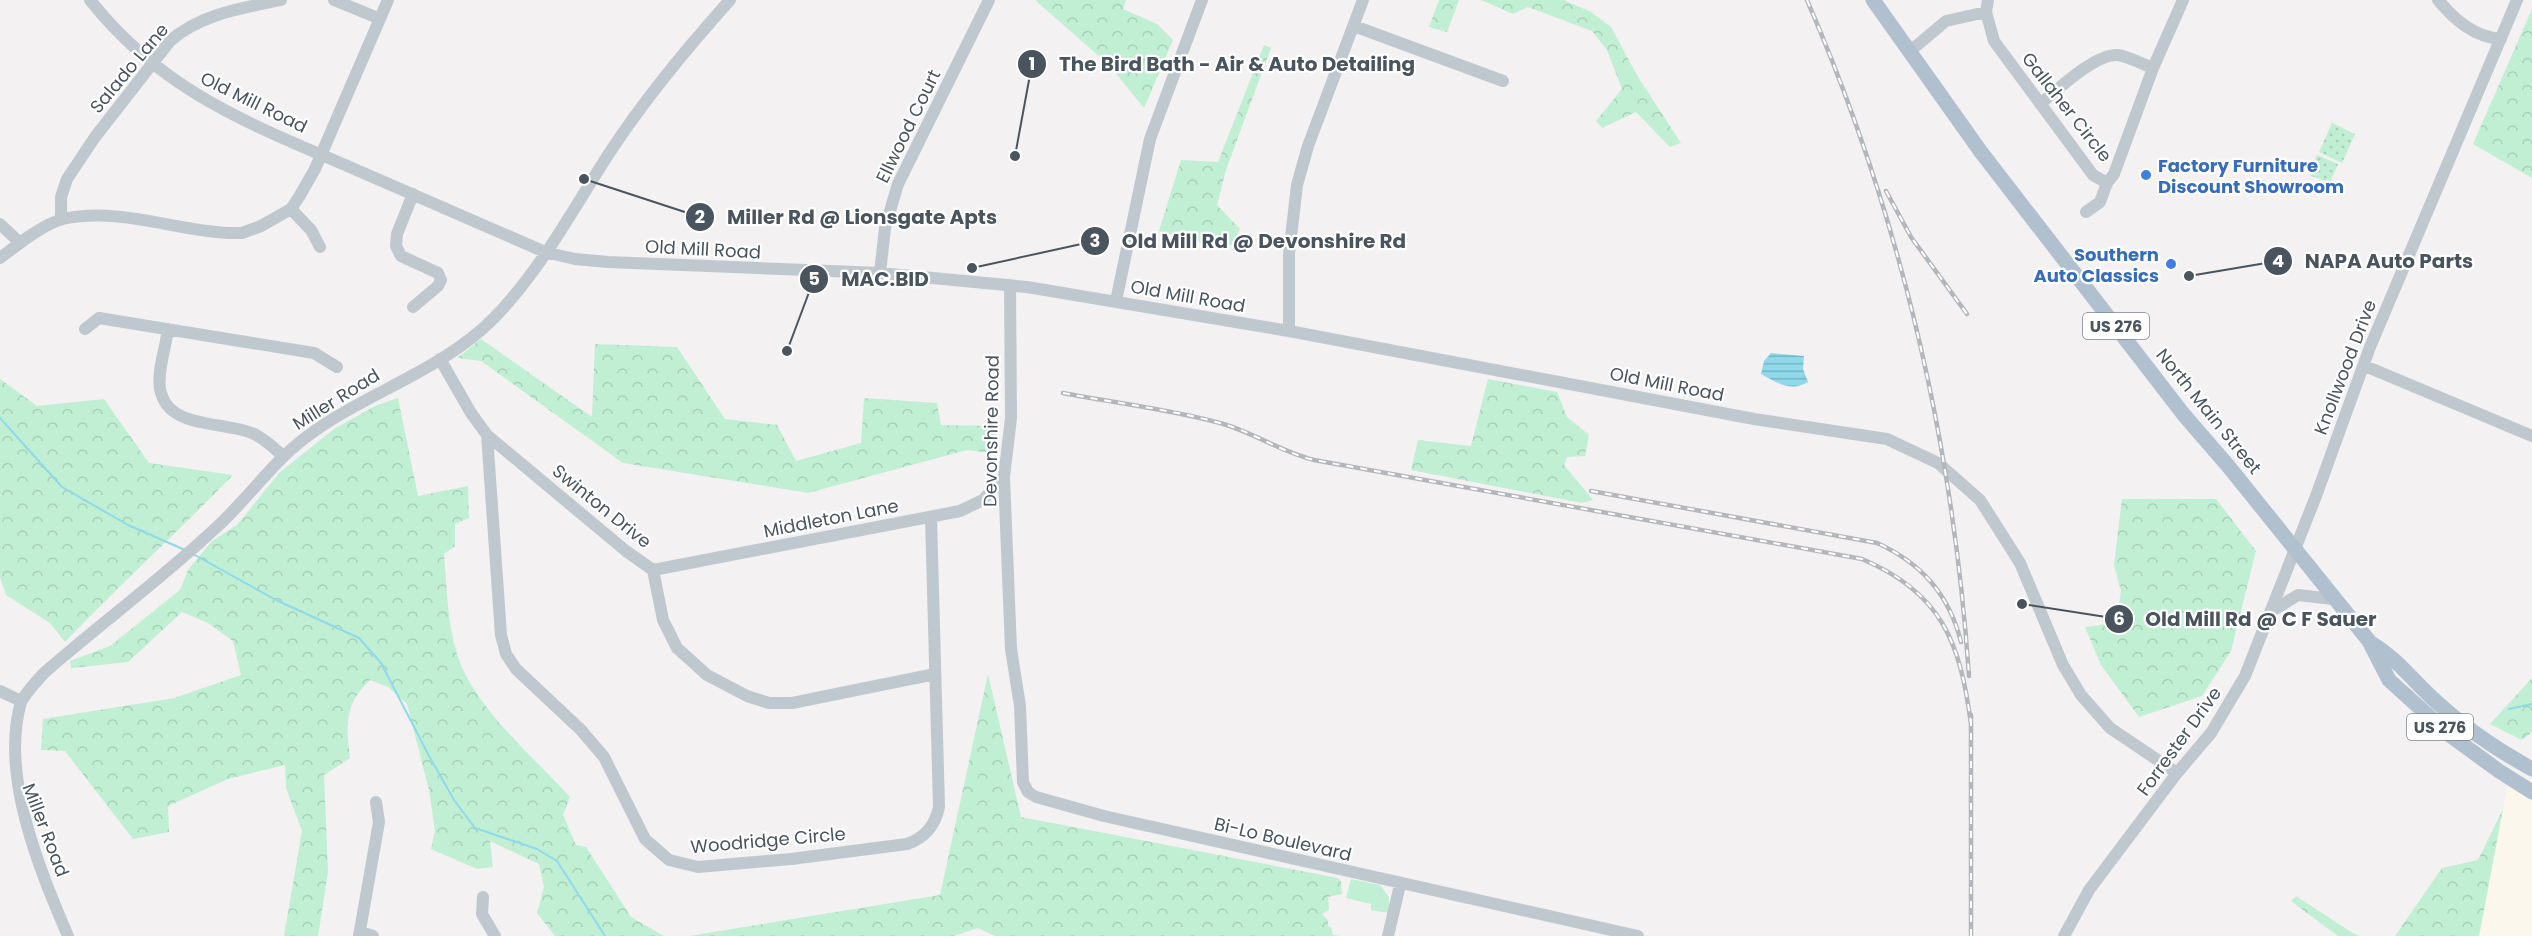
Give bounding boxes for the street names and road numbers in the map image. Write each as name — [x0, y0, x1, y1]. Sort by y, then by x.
street label: Salado Lane — [84, 18, 174, 118]
street label: Gallaher Circle — [2016, 47, 2118, 167]
street label: Old Mill Road — [196, 65, 312, 139]
street label: Ellwood Court — [870, 65, 946, 187]
street label: Old Mill Road — [644, 233, 762, 265]
street label: Old Mill Road — [1129, 274, 1247, 318]
street label: Knollwood Drive — [2308, 296, 2382, 438]
road number: US 276 — [2083, 313, 2149, 339]
street label: North Main Street — [2151, 343, 2267, 479]
street label: Devonshire Road — [977, 355, 1005, 507]
street label: Old Mill Road — [1608, 361, 1726, 407]
street label: Miller Road — [288, 362, 384, 436]
street label: Swinton Drive — [547, 458, 657, 554]
street label: Middleton Lane — [761, 493, 901, 543]
street label: Forrester Drive — [2131, 681, 2227, 801]
road number: US 276 — [2407, 714, 2473, 740]
street label: Miller Road — [17, 780, 75, 880]
street label: Bi-Lo Boulevard — [1212, 811, 1354, 867]
street label: Woodridge Circle — [689, 821, 847, 859]

